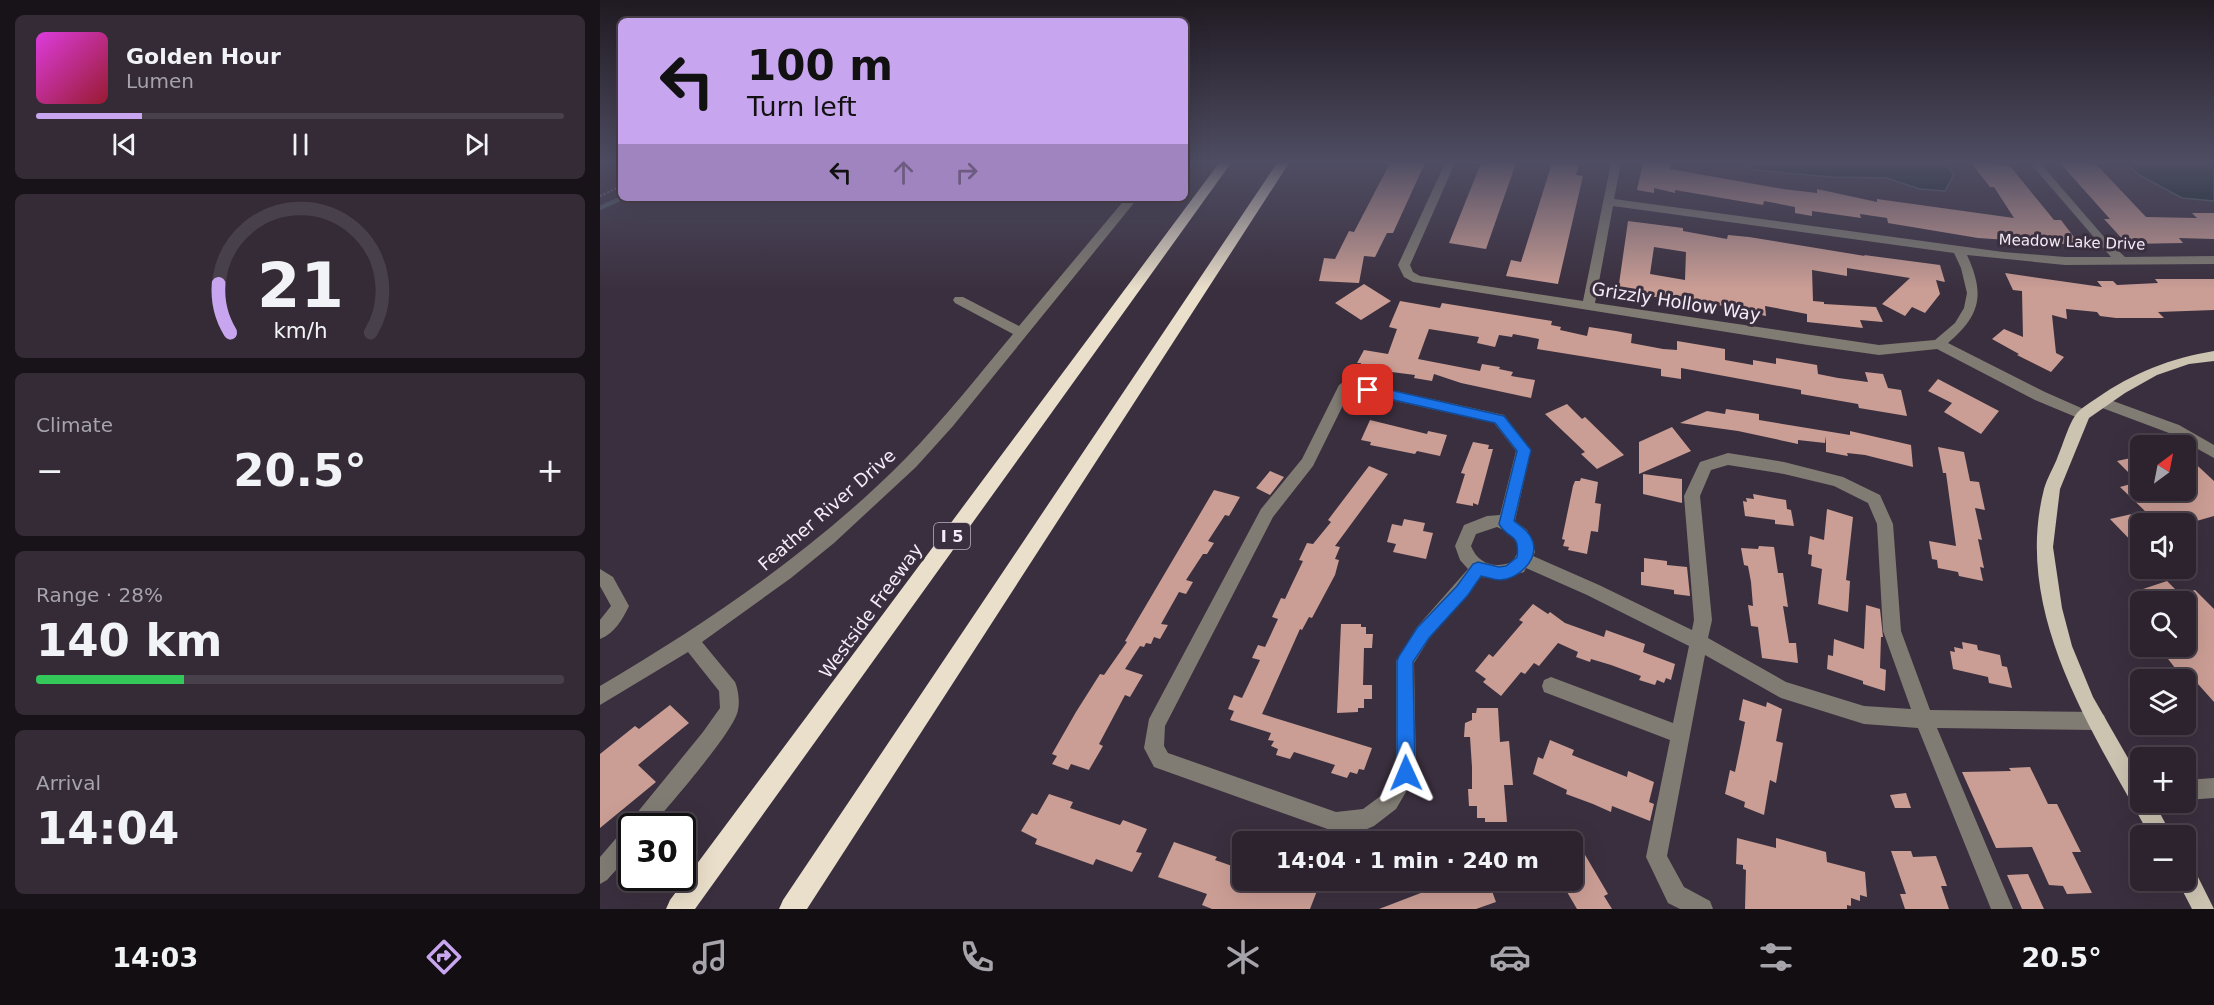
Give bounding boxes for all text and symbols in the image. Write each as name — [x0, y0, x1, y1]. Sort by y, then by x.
text: 100 m — [747, 41, 893, 90]
icon: left — [648, 42, 726, 120]
text: Golden Hour — [126, 44, 281, 69]
text: Lumen — [126, 69, 194, 93]
text: Turn left — [747, 91, 857, 122]
icon: previous — [108, 128, 141, 161]
icon: pause — [284, 128, 317, 161]
icon: next — [460, 128, 493, 161]
icon: left — [824, 156, 857, 189]
icon: ahead — [887, 156, 920, 189]
icon: right — [950, 156, 983, 189]
street label: Meadow Lake Drive — [1998, 230, 2146, 254]
text: 21 — [257, 249, 343, 322]
street label: Grizzly Hollow Way — [1590, 278, 1762, 325]
text: km/h — [273, 318, 327, 343]
pin — [1342, 364, 1393, 415]
icon: arrive — [1351, 373, 1384, 406]
text: Climate — [36, 413, 113, 437]
north arrow — [2130, 435, 2196, 501]
map controls — [2130, 435, 2196, 891]
text: 20.5° — [233, 444, 367, 497]
street label: Feather River Drive — [754, 444, 899, 575]
text: − — [36, 451, 64, 490]
text: + — [536, 451, 564, 490]
button: sound — [2130, 513, 2196, 579]
road number: I 5 — [934, 523, 970, 549]
street label: Westside Freeway — [815, 539, 927, 682]
text: Range · 28% — [36, 583, 163, 607]
button: search — [2130, 591, 2196, 657]
text: 140 km — [36, 614, 222, 667]
button: layers — [2130, 669, 2196, 735]
position arrow — [1374, 741, 1438, 805]
button: + — [2130, 747, 2196, 813]
text: Arrival — [36, 771, 101, 795]
text: 14:04 — [36, 802, 179, 855]
speed limit sign: 30 — [618, 813, 696, 891]
button: − — [2130, 825, 2196, 891]
text: 14:04 · 1 min · 240 m — [1276, 848, 1539, 873]
icon: directions — [423, 936, 465, 978]
icon: music — [689, 936, 731, 978]
icon: phone — [956, 936, 998, 978]
icon: climate — [1222, 936, 1264, 978]
icon: car — [1489, 936, 1531, 978]
icon: filters — [1755, 936, 1797, 978]
text: 14:03 — [112, 942, 198, 973]
text: 20.5° — [2022, 942, 2102, 973]

